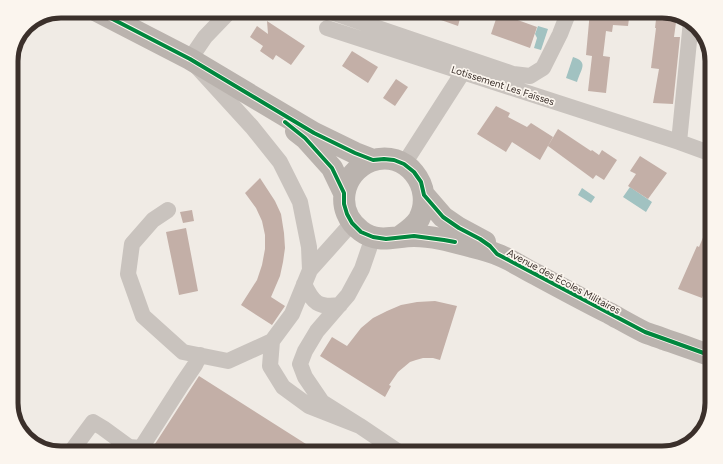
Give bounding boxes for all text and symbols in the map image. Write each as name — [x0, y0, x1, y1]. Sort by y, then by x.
street label: Lotissement Les Faïsses — [450, 63, 556, 108]
street label: Avenue des Écoles Militaires — [505, 246, 623, 317]

